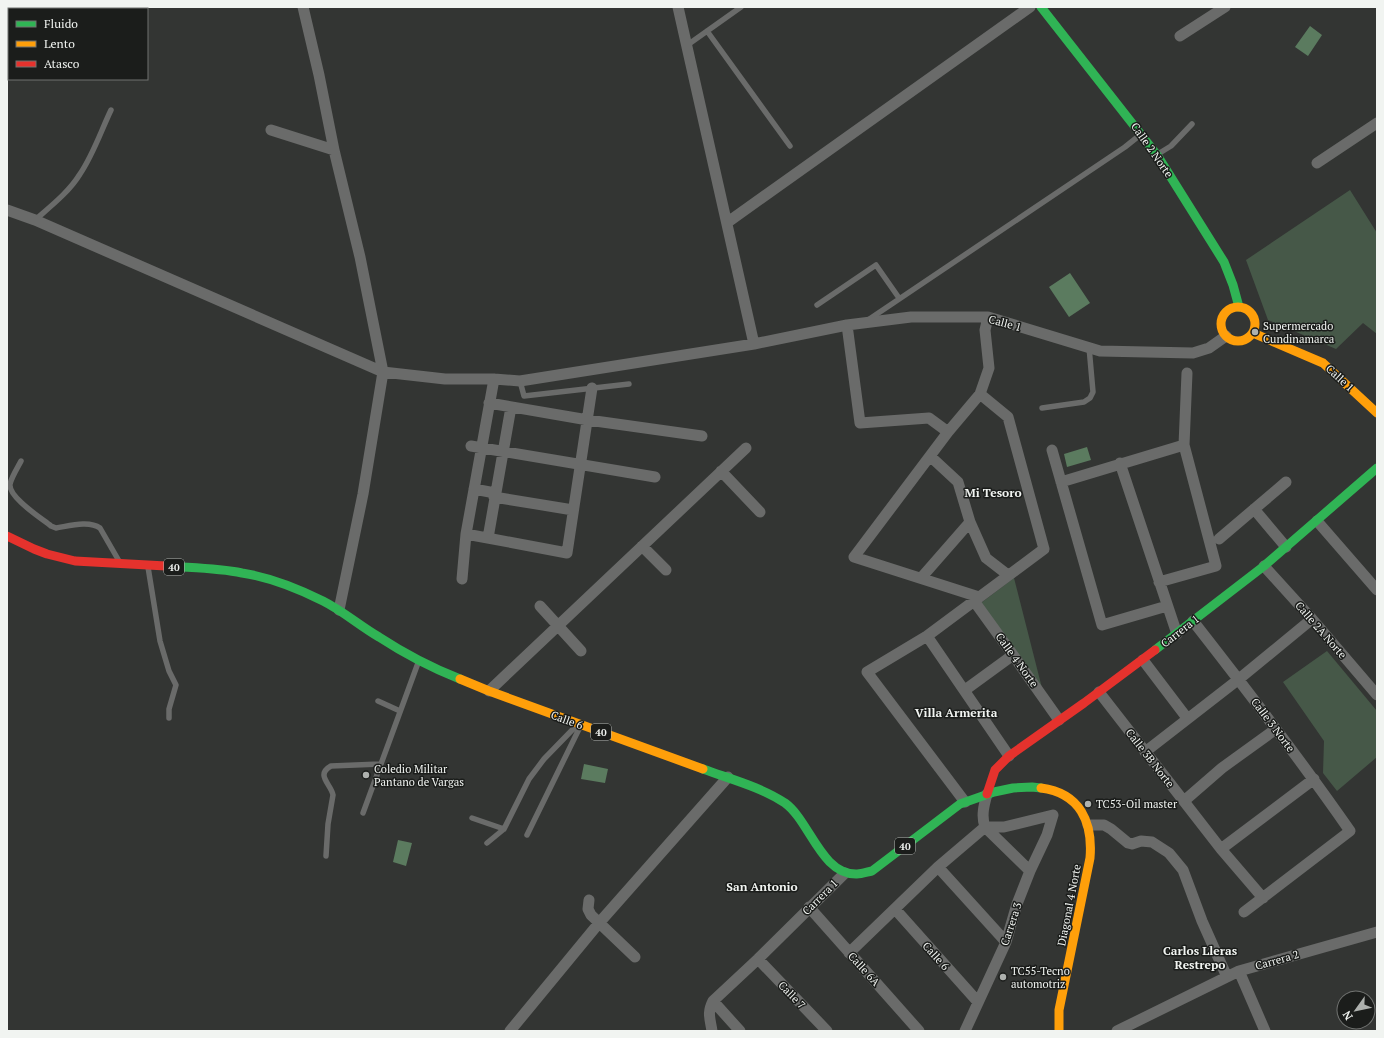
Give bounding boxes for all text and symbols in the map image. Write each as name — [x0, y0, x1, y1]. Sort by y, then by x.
legend — [8, 8, 148, 80]
text: Fluido — [44, 16, 78, 31]
text: Lento — [44, 36, 75, 51]
text: Atasco — [44, 56, 80, 71]
street label: Calle 2 Norte — [1128, 120, 1176, 181]
street label: Calle 1 — [987, 312, 1023, 334]
place label: Supermercado Cundinamarca — [1263, 319, 1335, 346]
marker: Supermercado Cundinamarca — [1250, 327, 1260, 337]
street label: Calle 1 — [1323, 362, 1357, 394]
district label: Mi Tesoro — [964, 485, 1022, 500]
road number: 40 — [164, 559, 184, 575]
street label: Calle 2A Norte — [1292, 599, 1350, 662]
street label: Carrera 1 — [1158, 612, 1202, 650]
street label: Calle 4 Norte — [993, 630, 1042, 690]
street label: Calle 3 Norte — [1248, 695, 1298, 755]
district label: Villa Armerita — [915, 705, 998, 720]
street label: Calle 6 — [549, 708, 585, 732]
road number: 40 — [591, 724, 611, 740]
street label: Calle 3B Norte — [1123, 726, 1178, 791]
place label: Coledio Militar Pantano de Vargas — [374, 762, 464, 789]
marker: Coledio Militar Pantano de Vargas — [361, 770, 371, 780]
place label: TC53-Oil master — [1096, 797, 1178, 811]
marker: TC53-Oil master — [1083, 799, 1093, 809]
road number: 40 — [895, 838, 915, 854]
street label: Diagonal 4 Norte — [1054, 862, 1084, 947]
street label: Carrera 1 — [799, 876, 841, 918]
district label: San Antonio — [726, 879, 798, 894]
street label: Carrera 3 — [997, 900, 1025, 948]
street label: Calle 6 — [920, 939, 952, 973]
district label: Carlos Lleras Restrepo — [1163, 943, 1238, 972]
street label: Carrera 2 — [1253, 947, 1301, 973]
street label: Calle 6A — [845, 949, 883, 989]
place label: TC55-Tecno automotriz — [1011, 964, 1070, 991]
marker: TC55-Tecno automotriz — [998, 972, 1008, 982]
street label: Calle 7 — [775, 978, 809, 1012]
north arrow — [1336, 990, 1376, 1030]
text: N — [1339, 1008, 1356, 1023]

